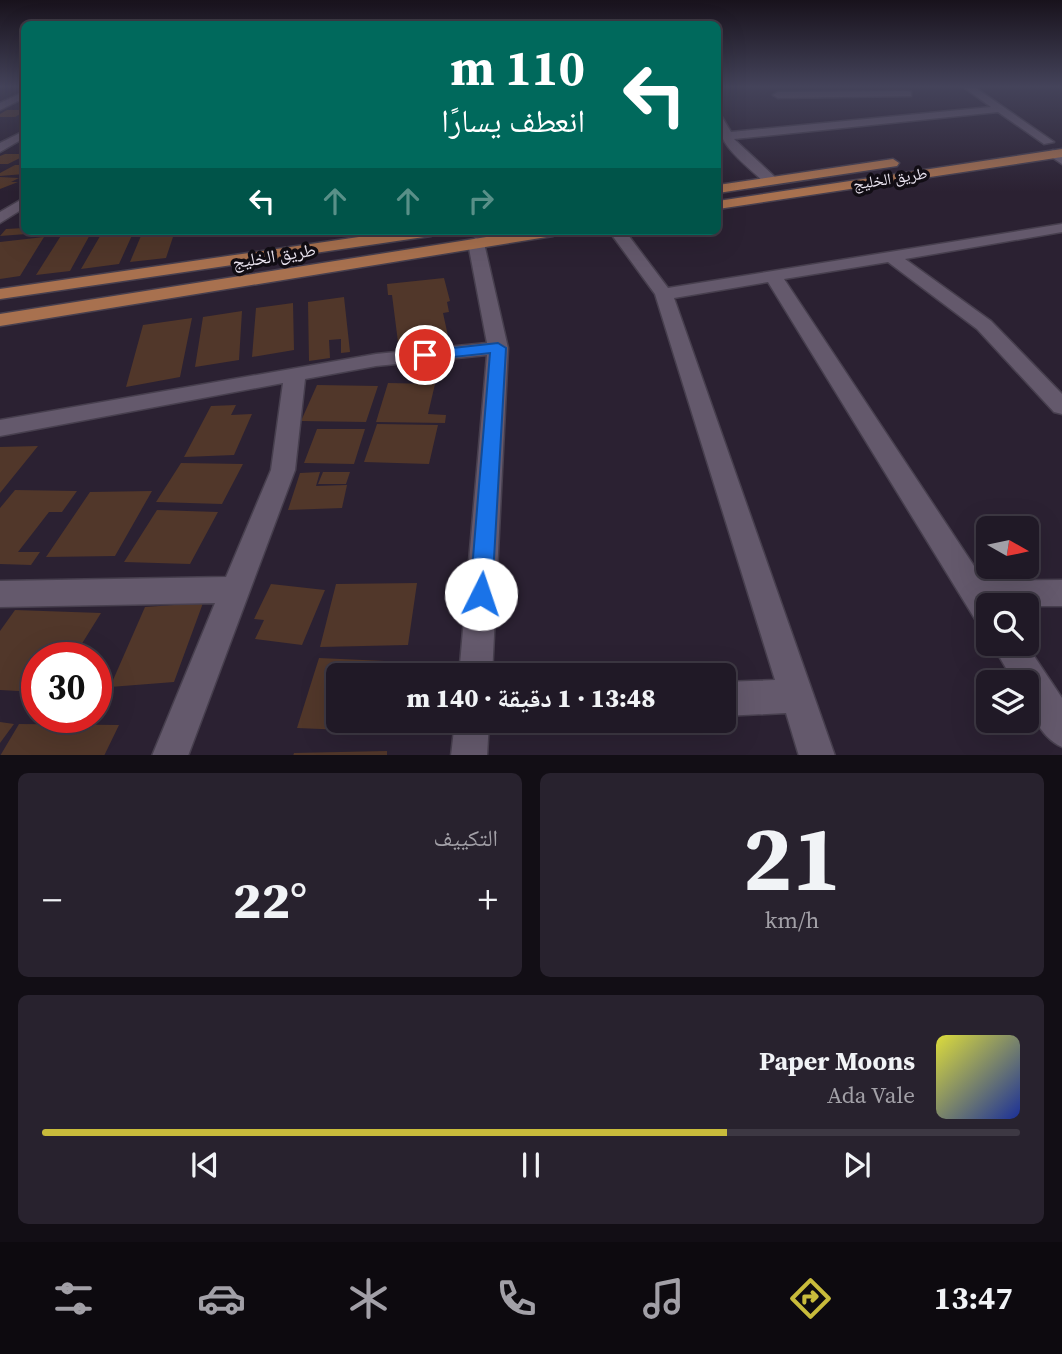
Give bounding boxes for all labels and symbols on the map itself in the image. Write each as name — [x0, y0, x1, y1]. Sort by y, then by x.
street label: طريق الخليج — [851, 161, 929, 195]
street label: طريق الخليج — [230, 237, 317, 274]
pin — [395, 325, 455, 385]
north arrow — [976, 516, 1040, 579]
position arrow — [444, 557, 518, 631]
speed limit sign: 30 — [21, 642, 112, 733]

